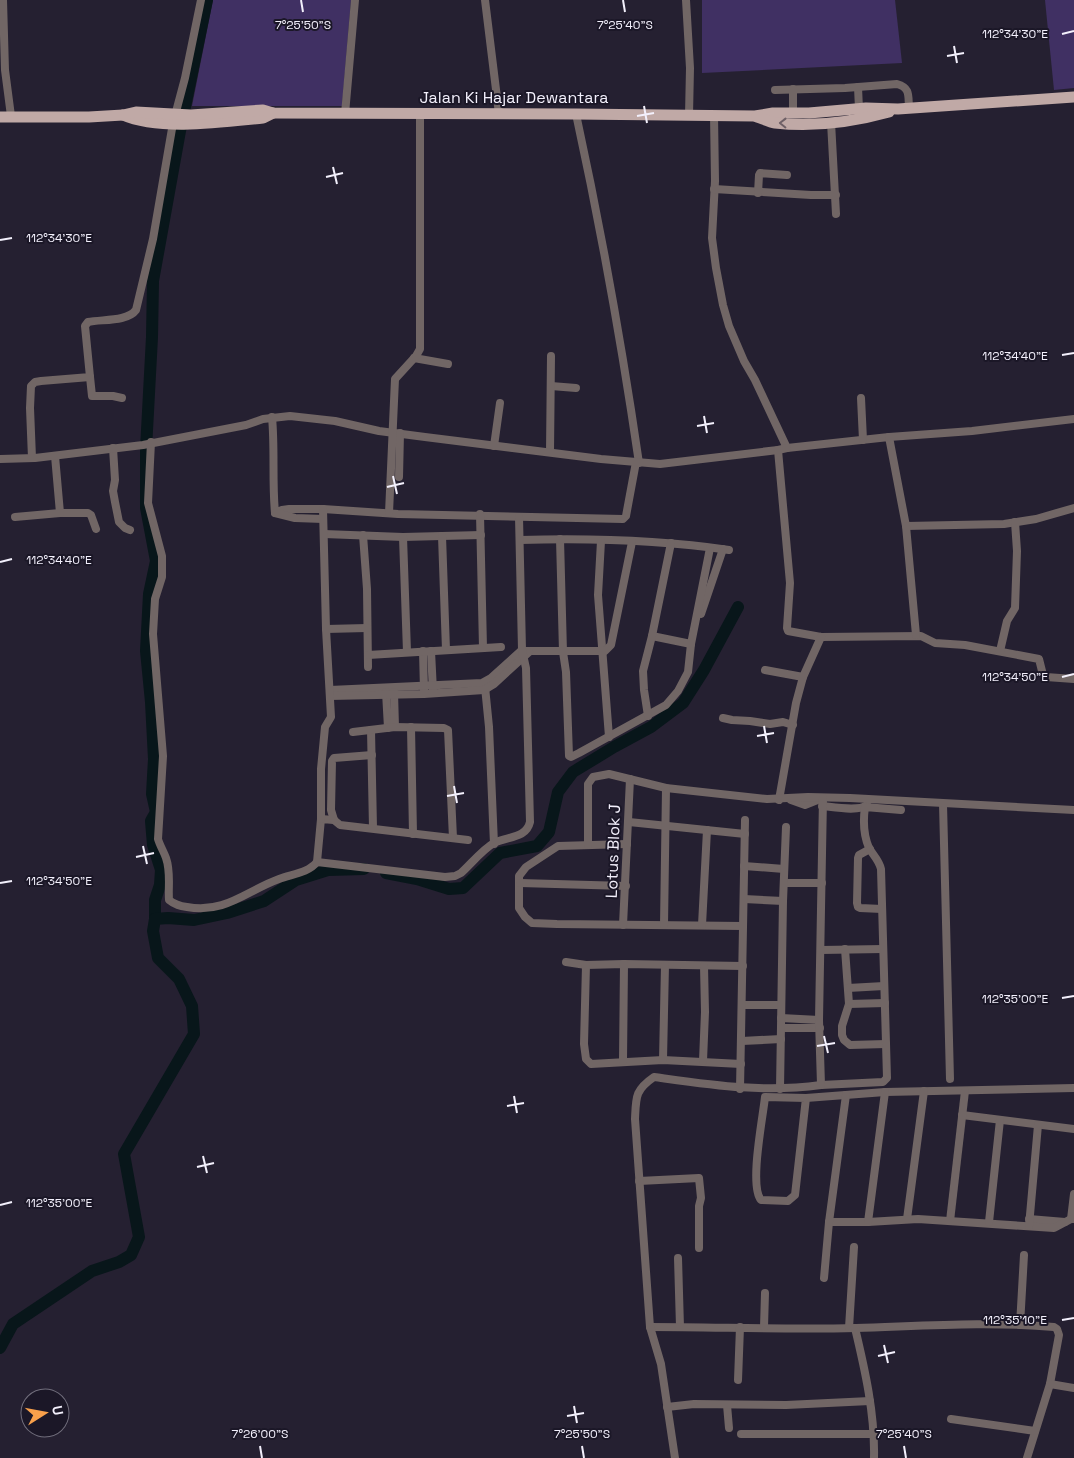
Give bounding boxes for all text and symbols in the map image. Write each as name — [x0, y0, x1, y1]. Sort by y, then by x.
text: 7°25'50"S — [275, 17, 331, 33]
text: 7°25'40"S — [597, 17, 653, 33]
text: 112°34'30"E — [982, 26, 1048, 42]
street label: Jalan Ki Hajar Dewantara — [420, 87, 608, 108]
one-way arrow — [779, 118, 786, 128]
text: 112°34'30"E — [26, 230, 92, 246]
text: 112°34'40"E — [982, 348, 1048, 364]
text: 112°34'40"E — [26, 552, 92, 568]
text: 112°34'50"E — [982, 669, 1048, 685]
street label: Lotus Blok J — [601, 803, 625, 899]
text: 112°34'50"E — [26, 873, 92, 889]
text: 112°35'00"E — [982, 991, 1049, 1007]
text: 112°35'00"E — [26, 1195, 93, 1211]
text: 112°35'10"E — [983, 1312, 1047, 1328]
north arrow — [20, 1388, 70, 1438]
text: U — [48, 1404, 67, 1417]
text: 7°26'00"S — [232, 1426, 288, 1442]
text: 7°25'50"S — [554, 1426, 610, 1442]
text: 7°25'40"S — [876, 1426, 932, 1442]

